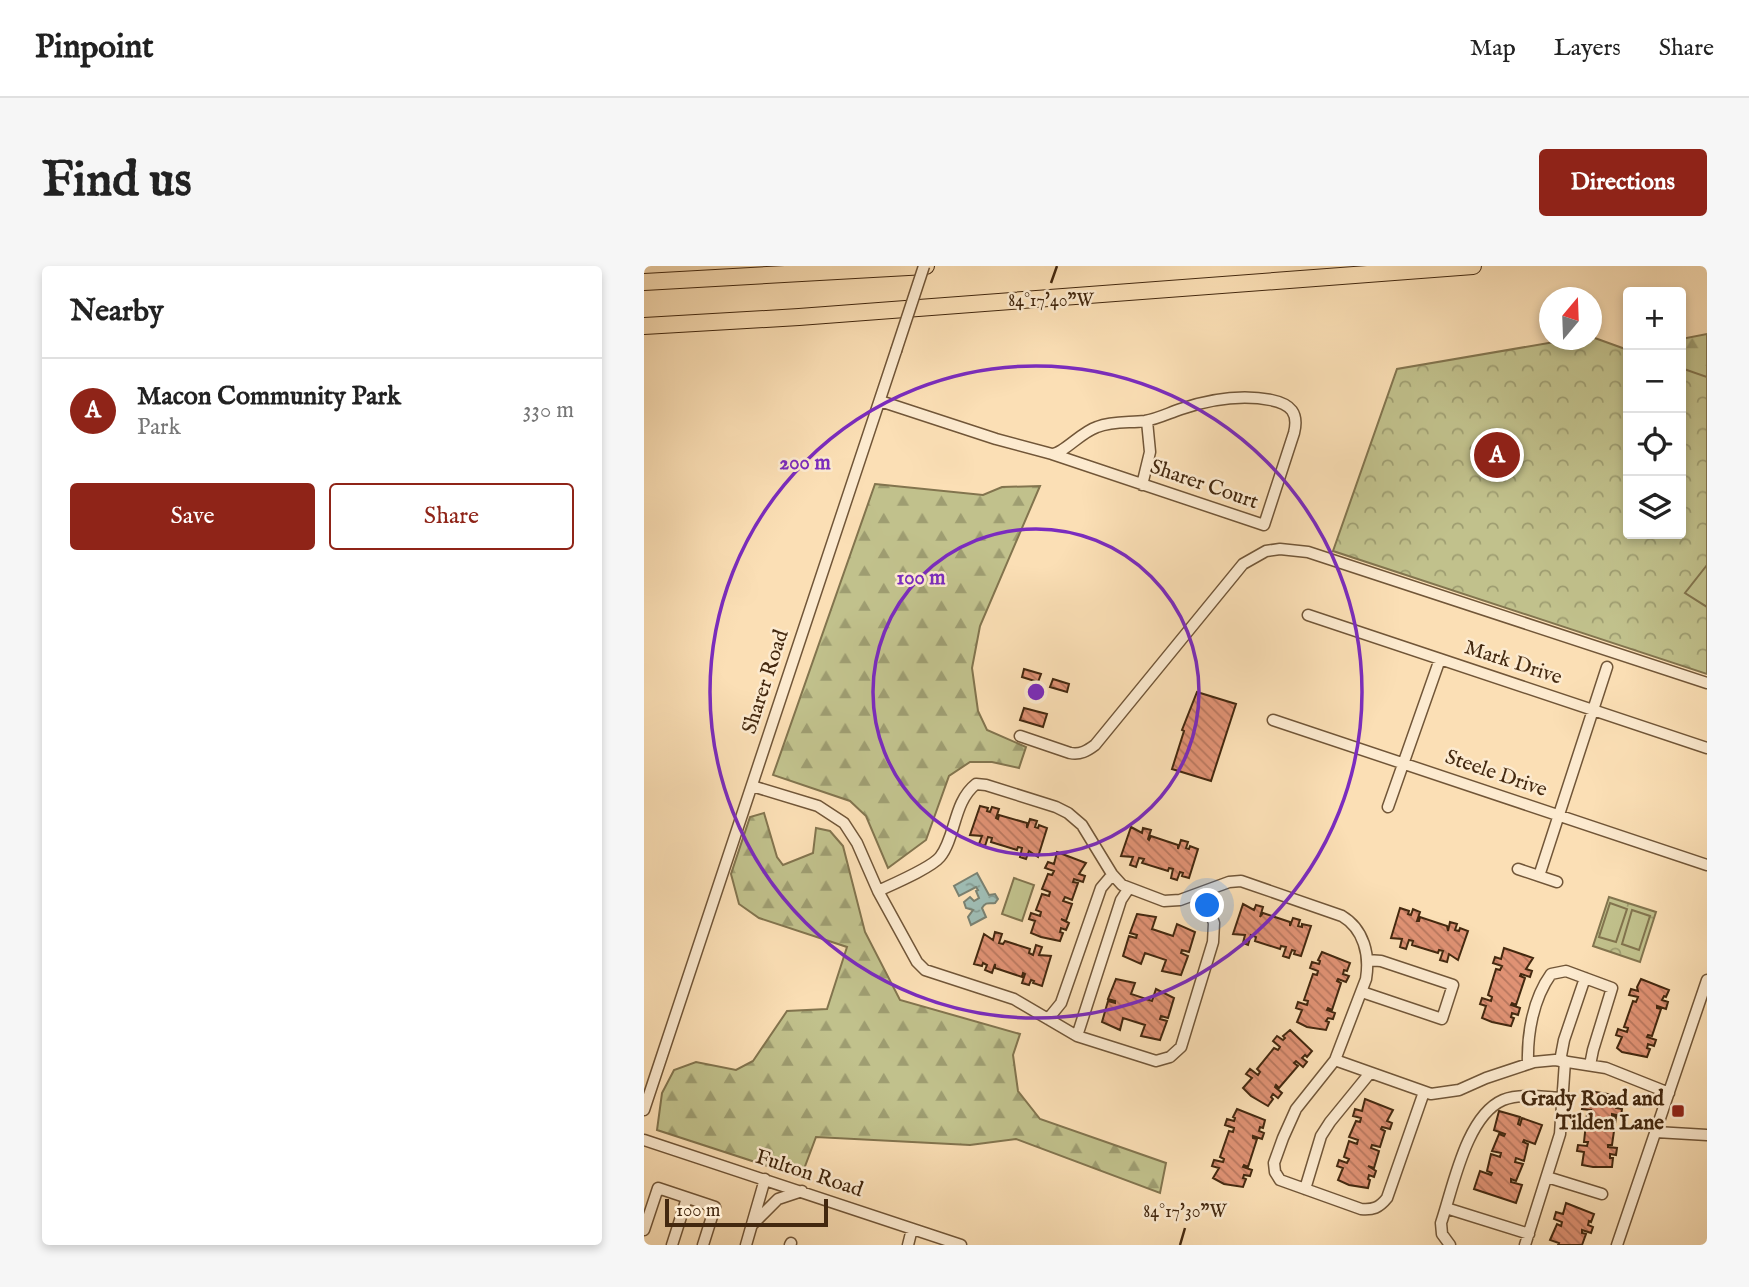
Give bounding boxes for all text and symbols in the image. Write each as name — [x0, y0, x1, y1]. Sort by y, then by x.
text: Pinpoint — [35, 27, 154, 69]
text: Map — [1470, 33, 1516, 64]
text: Layers — [1554, 33, 1621, 64]
text: Share — [1659, 33, 1714, 64]
button: Directions — [1539, 149, 1707, 216]
text: Find us — [42, 151, 192, 213]
north arrow — [1539, 287, 1602, 350]
map controls — [1623, 287, 1686, 539]
button: + — [1623, 287, 1686, 350]
text: 84°17'40"W — [1008, 290, 1095, 313]
text: Nearby — [70, 293, 163, 331]
button: − — [1623, 350, 1686, 413]
text: Macon Community Park — [137, 380, 401, 413]
text: A — [85, 396, 101, 425]
text: 330 m — [523, 396, 574, 425]
text: Park — [137, 413, 181, 442]
button: locate — [1623, 413, 1686, 476]
pin: A — [1474, 429, 1520, 481]
text: 200 m — [779, 450, 831, 477]
street label: Sharer Court — [1146, 454, 1262, 516]
button: layers — [1623, 476, 1686, 539]
button: Save — [70, 483, 315, 550]
button: Share — [329, 483, 574, 550]
text: 100 m — [896, 565, 946, 592]
street label: Sharer Road — [736, 626, 796, 738]
street label: Mark Drive — [1461, 635, 1566, 692]
centre of rings — [1024, 680, 1048, 704]
street label: Steele Drive — [1441, 744, 1551, 804]
your location — [1190, 888, 1224, 922]
place label: Grady Road and Tilden Lane — [1521, 1086, 1665, 1137]
marker: Grady Road and Tilden Lane — [1670, 1103, 1686, 1119]
street label: Fulton Road — [752, 1144, 867, 1204]
scale bar — [665, 1196, 828, 1228]
text: 100 m — [676, 1199, 720, 1223]
text: 84°17'30"W — [1143, 1201, 1228, 1224]

